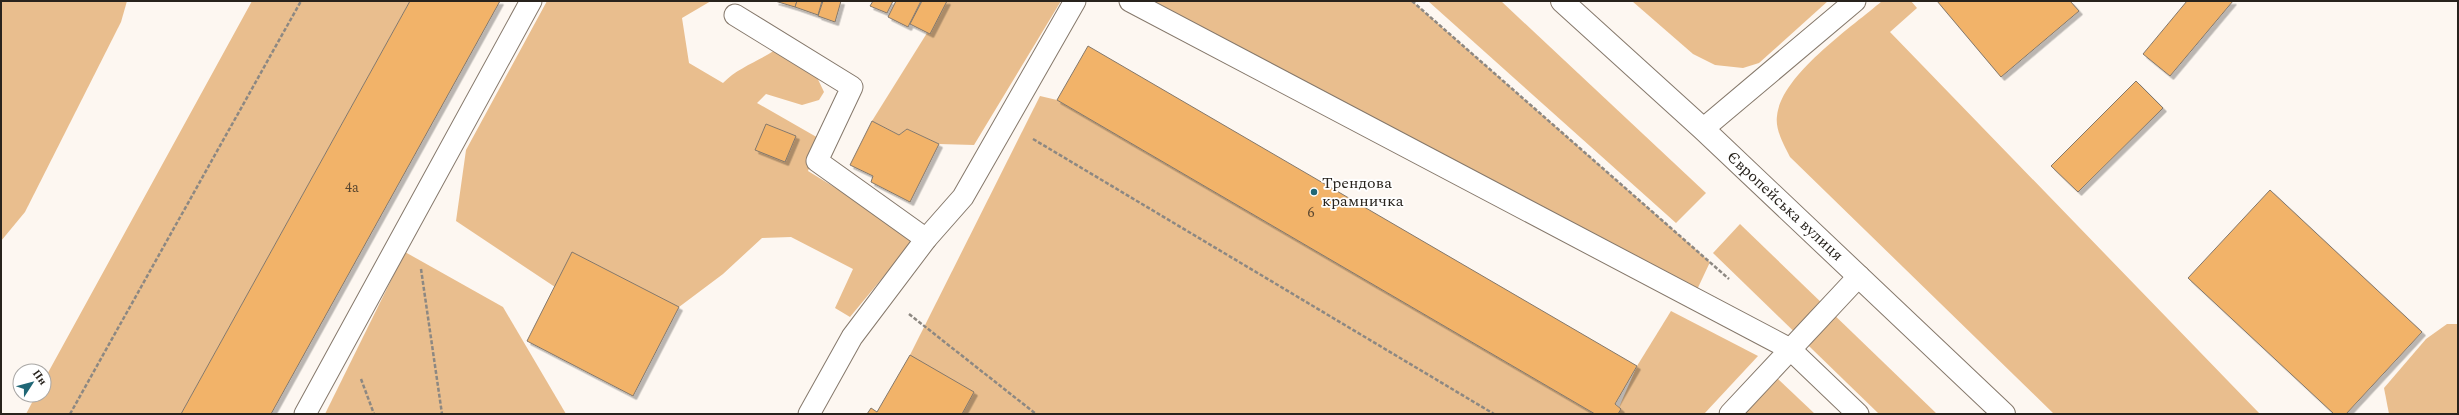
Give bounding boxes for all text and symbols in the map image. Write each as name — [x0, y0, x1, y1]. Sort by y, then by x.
street label: Європейська вулиця — [1721, 145, 1849, 267]
place label: Трендова крамничка — [1322, 171, 1404, 213]
house number: 4а — [345, 177, 359, 198]
marker: Трендова крамничка — [1309, 187, 1319, 197]
house number: 6 — [1308, 202, 1315, 223]
north arrow — [12, 363, 52, 403]
text: Пн — [28, 366, 51, 389]

